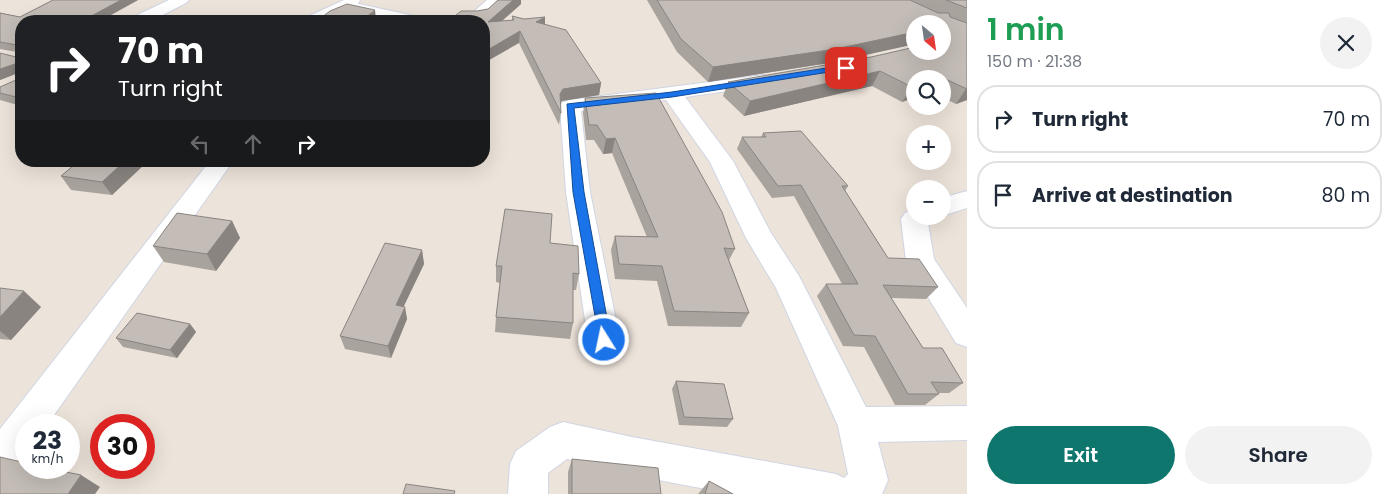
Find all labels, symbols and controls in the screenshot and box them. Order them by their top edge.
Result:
text: 1 min [987,8,1065,51]
north arrow [906,15,951,60]
map controls [906,15,951,225]
button: close [1320,17,1372,69]
text: 70 m [118,26,204,75]
icon: right [35,35,100,100]
pin [825,47,867,89]
text: 150 m · 21:38 [987,50,1082,73]
icon: arrive [832,54,860,82]
button: search [906,70,951,115]
text: Turn right [118,73,223,104]
icon: right [989,105,1017,133]
text: Turn right [1032,106,1128,133]
text: 70 m [1323,106,1370,133]
button: + [906,125,951,170]
icon: left [186,130,214,158]
icon: ahead [239,130,267,158]
icon: right [292,130,320,158]
button: − [906,180,951,225]
icon: arrive [989,181,1017,209]
text: Arrive at destination [1032,182,1233,209]
text: 80 m [1321,182,1370,209]
position arrow [577,313,629,365]
speed limit sign: 30 [90,414,155,479]
text: 23 [33,423,62,458]
button: Exit [987,426,1175,484]
button: Share [1185,426,1372,484]
text: km/h [32,450,63,467]

